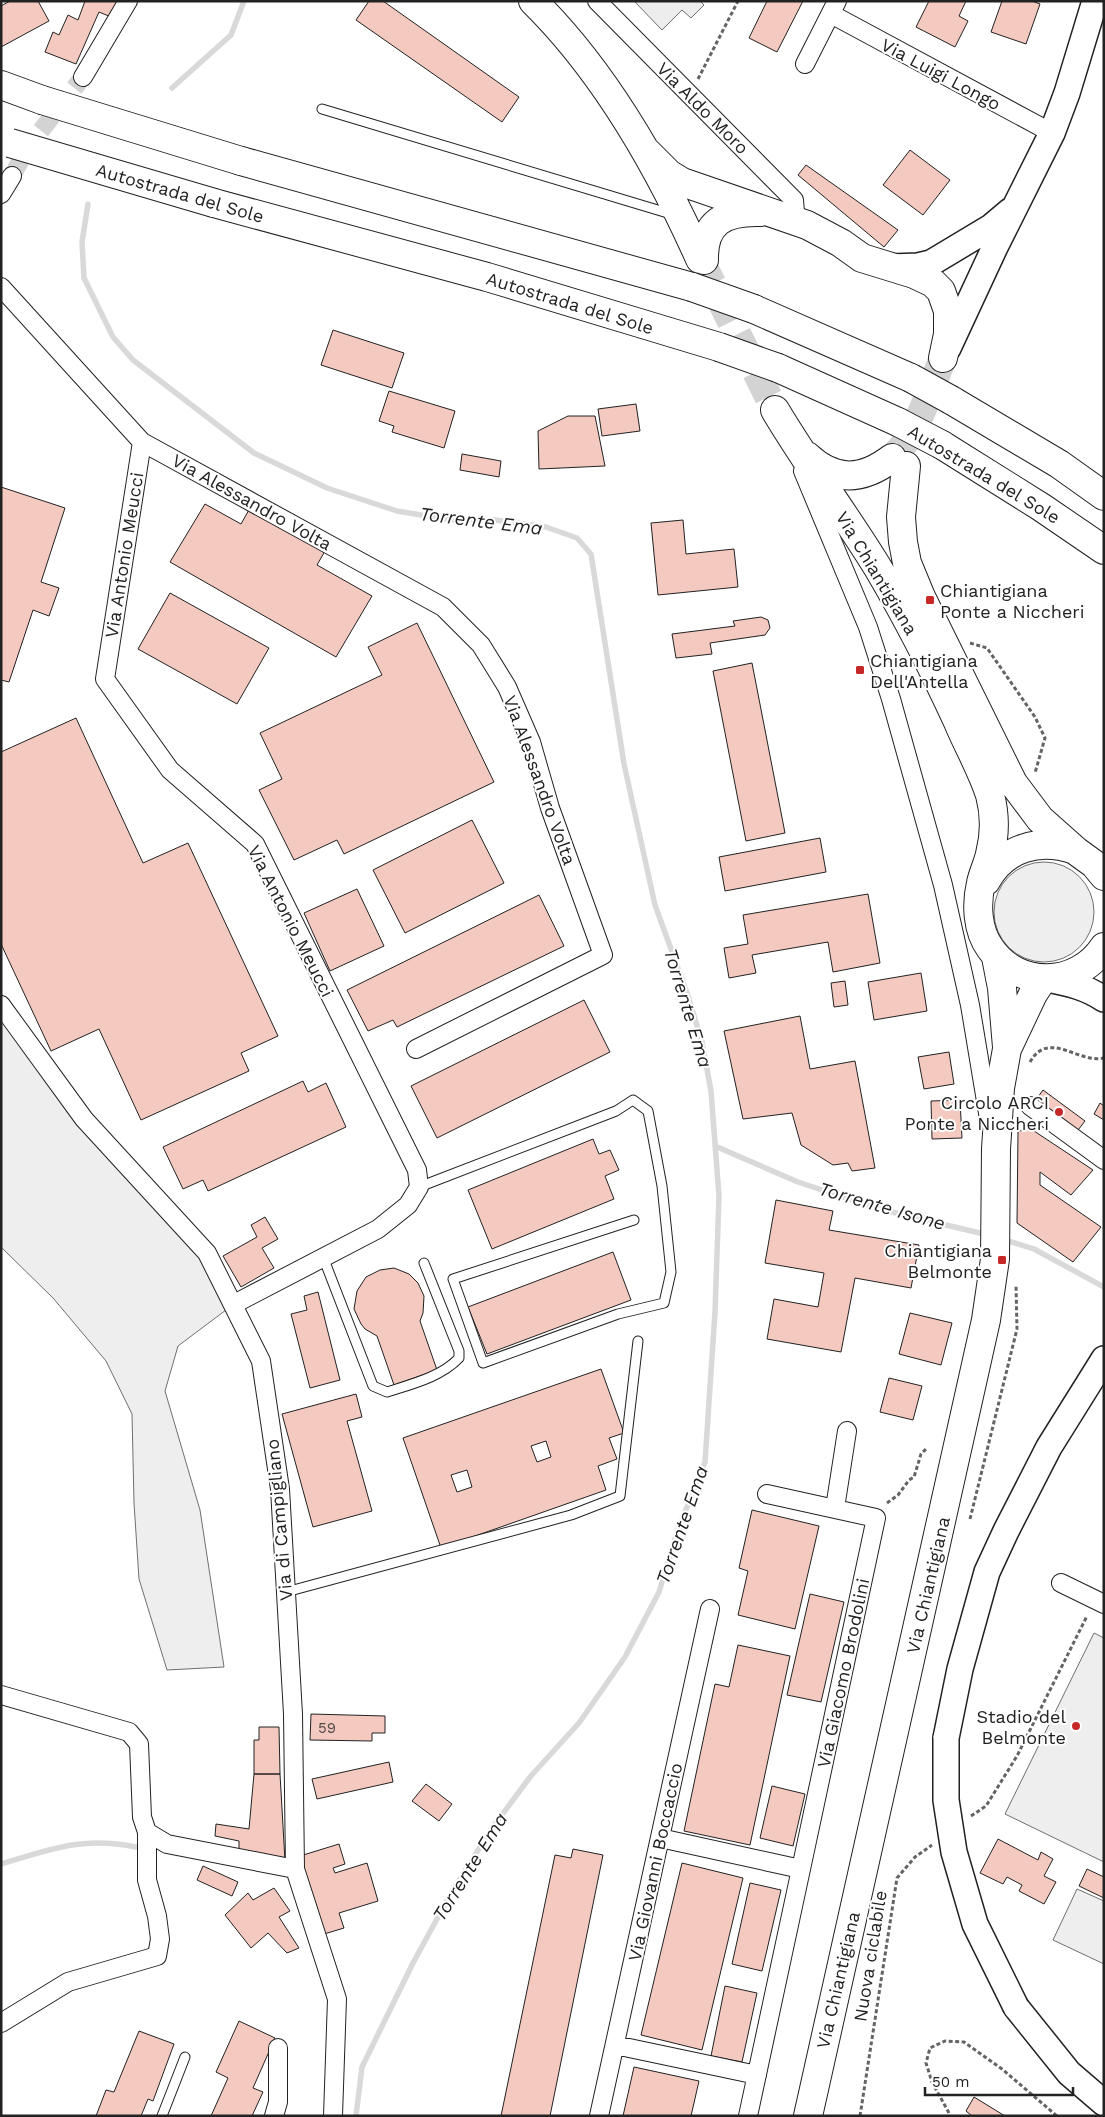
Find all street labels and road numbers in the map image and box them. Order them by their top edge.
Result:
street label: Via Luigi Longo [878,34,1004,114]
street label: Via Aldo Moro [653,58,753,158]
street label: Autostrada del Sole [94,159,266,227]
street label: Autostrada del Sole [484,268,656,338]
street label: Autostrada del Sole [904,420,1064,528]
street label: Via Alessandro Volta [169,449,335,555]
street label: Via Antonio Meucci [101,471,147,639]
street label: Via Chiantigiana [832,508,922,638]
street label: Via Alessandro Volta [500,692,580,868]
street label: Via Antonio Meucci [244,842,338,1000]
street label: Via di Campigliano [261,1438,297,1602]
street label: Via Chiantigiana [902,1514,954,1656]
street label: Via Giacomo Brodolini [813,1576,873,1770]
street label: Via Giovanni Boccaccio [624,1761,686,1963]
street label: Nuova ciclabile [849,1889,891,2023]
street label: Via Chiantigiana [812,1909,864,2051]

